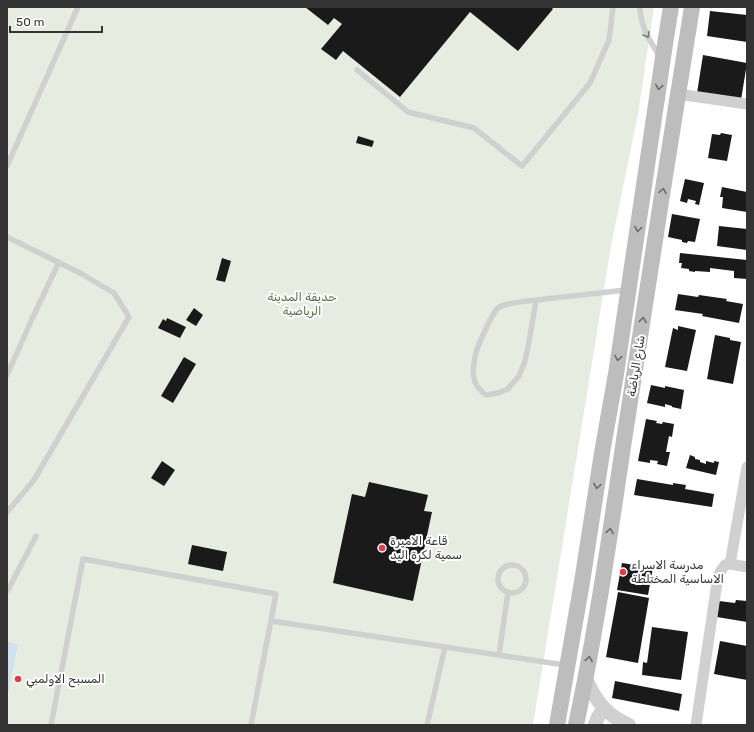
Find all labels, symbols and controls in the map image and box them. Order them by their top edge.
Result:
scale bar [10,8,102,34]
text: 50 m [16,15,44,29]
one-way arrow [643,31,650,38]
one-way arrow [655,84,664,90]
one-way arrow [658,188,667,194]
one-way arrow [634,226,643,233]
park label: حديقة المدينة الرياضية [267,290,337,319]
one-way arrow [638,316,647,323]
street label: شارع الرياضة [624,334,650,398]
one-way arrow [614,355,623,361]
one-way arrow [593,483,602,489]
one-way arrow [605,528,614,534]
place label: قاعة الاميرة سمية لكرة اليد [390,534,462,563]
marker: قاعة الاميرة سمية لكرة اليد [377,543,387,553]
place label: مدرسة الاسراء الاساسية المختلطة [631,558,724,586]
marker: مدرسة الاسراء الاساسية المختلطة [618,567,628,577]
one-way arrow [584,656,593,662]
place label: المسبح الاولمبي [26,672,105,688]
marker: المسبح الاولمبي [13,674,23,684]

